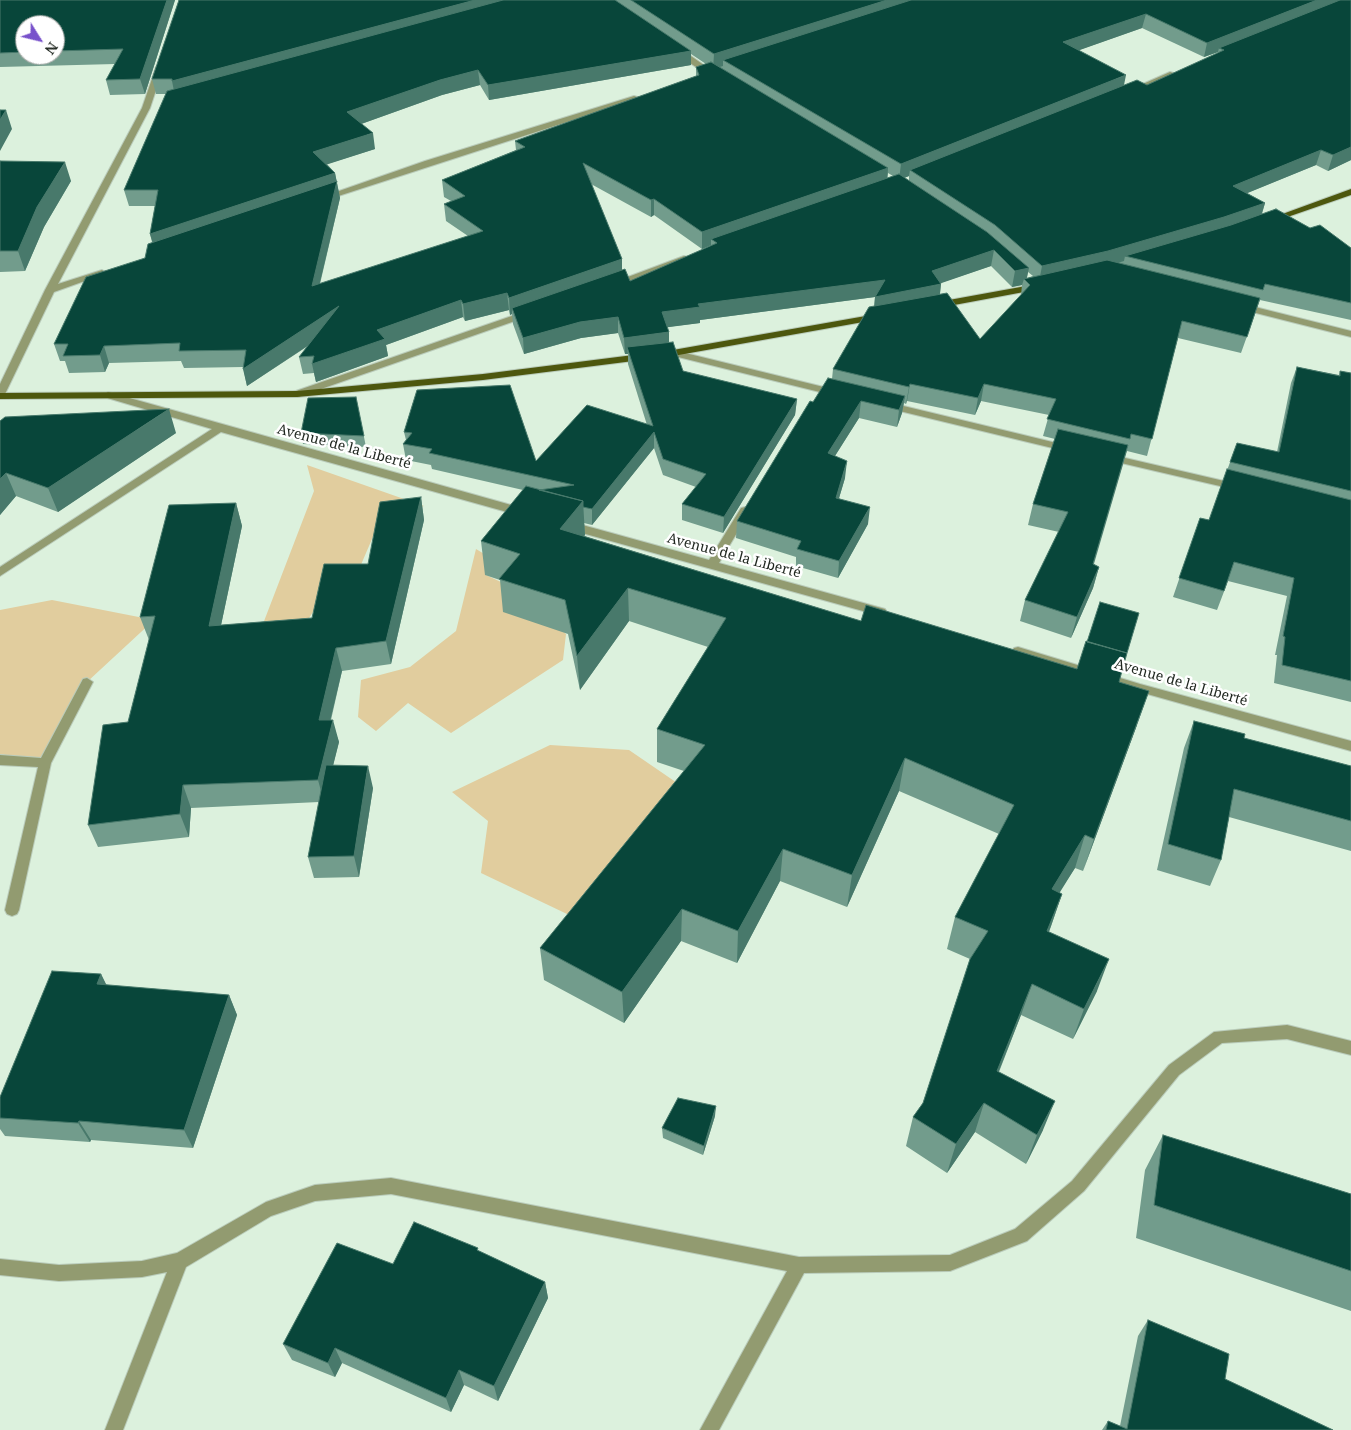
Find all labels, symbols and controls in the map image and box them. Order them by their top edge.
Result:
north arrow [15,15,65,65]
text: N [41,38,63,59]
street label: Avenue de la Liberté [275,421,413,473]
street label: Avenue de la Liberté [665,530,803,582]
street label: Avenue de la Liberté [1113,656,1249,710]

